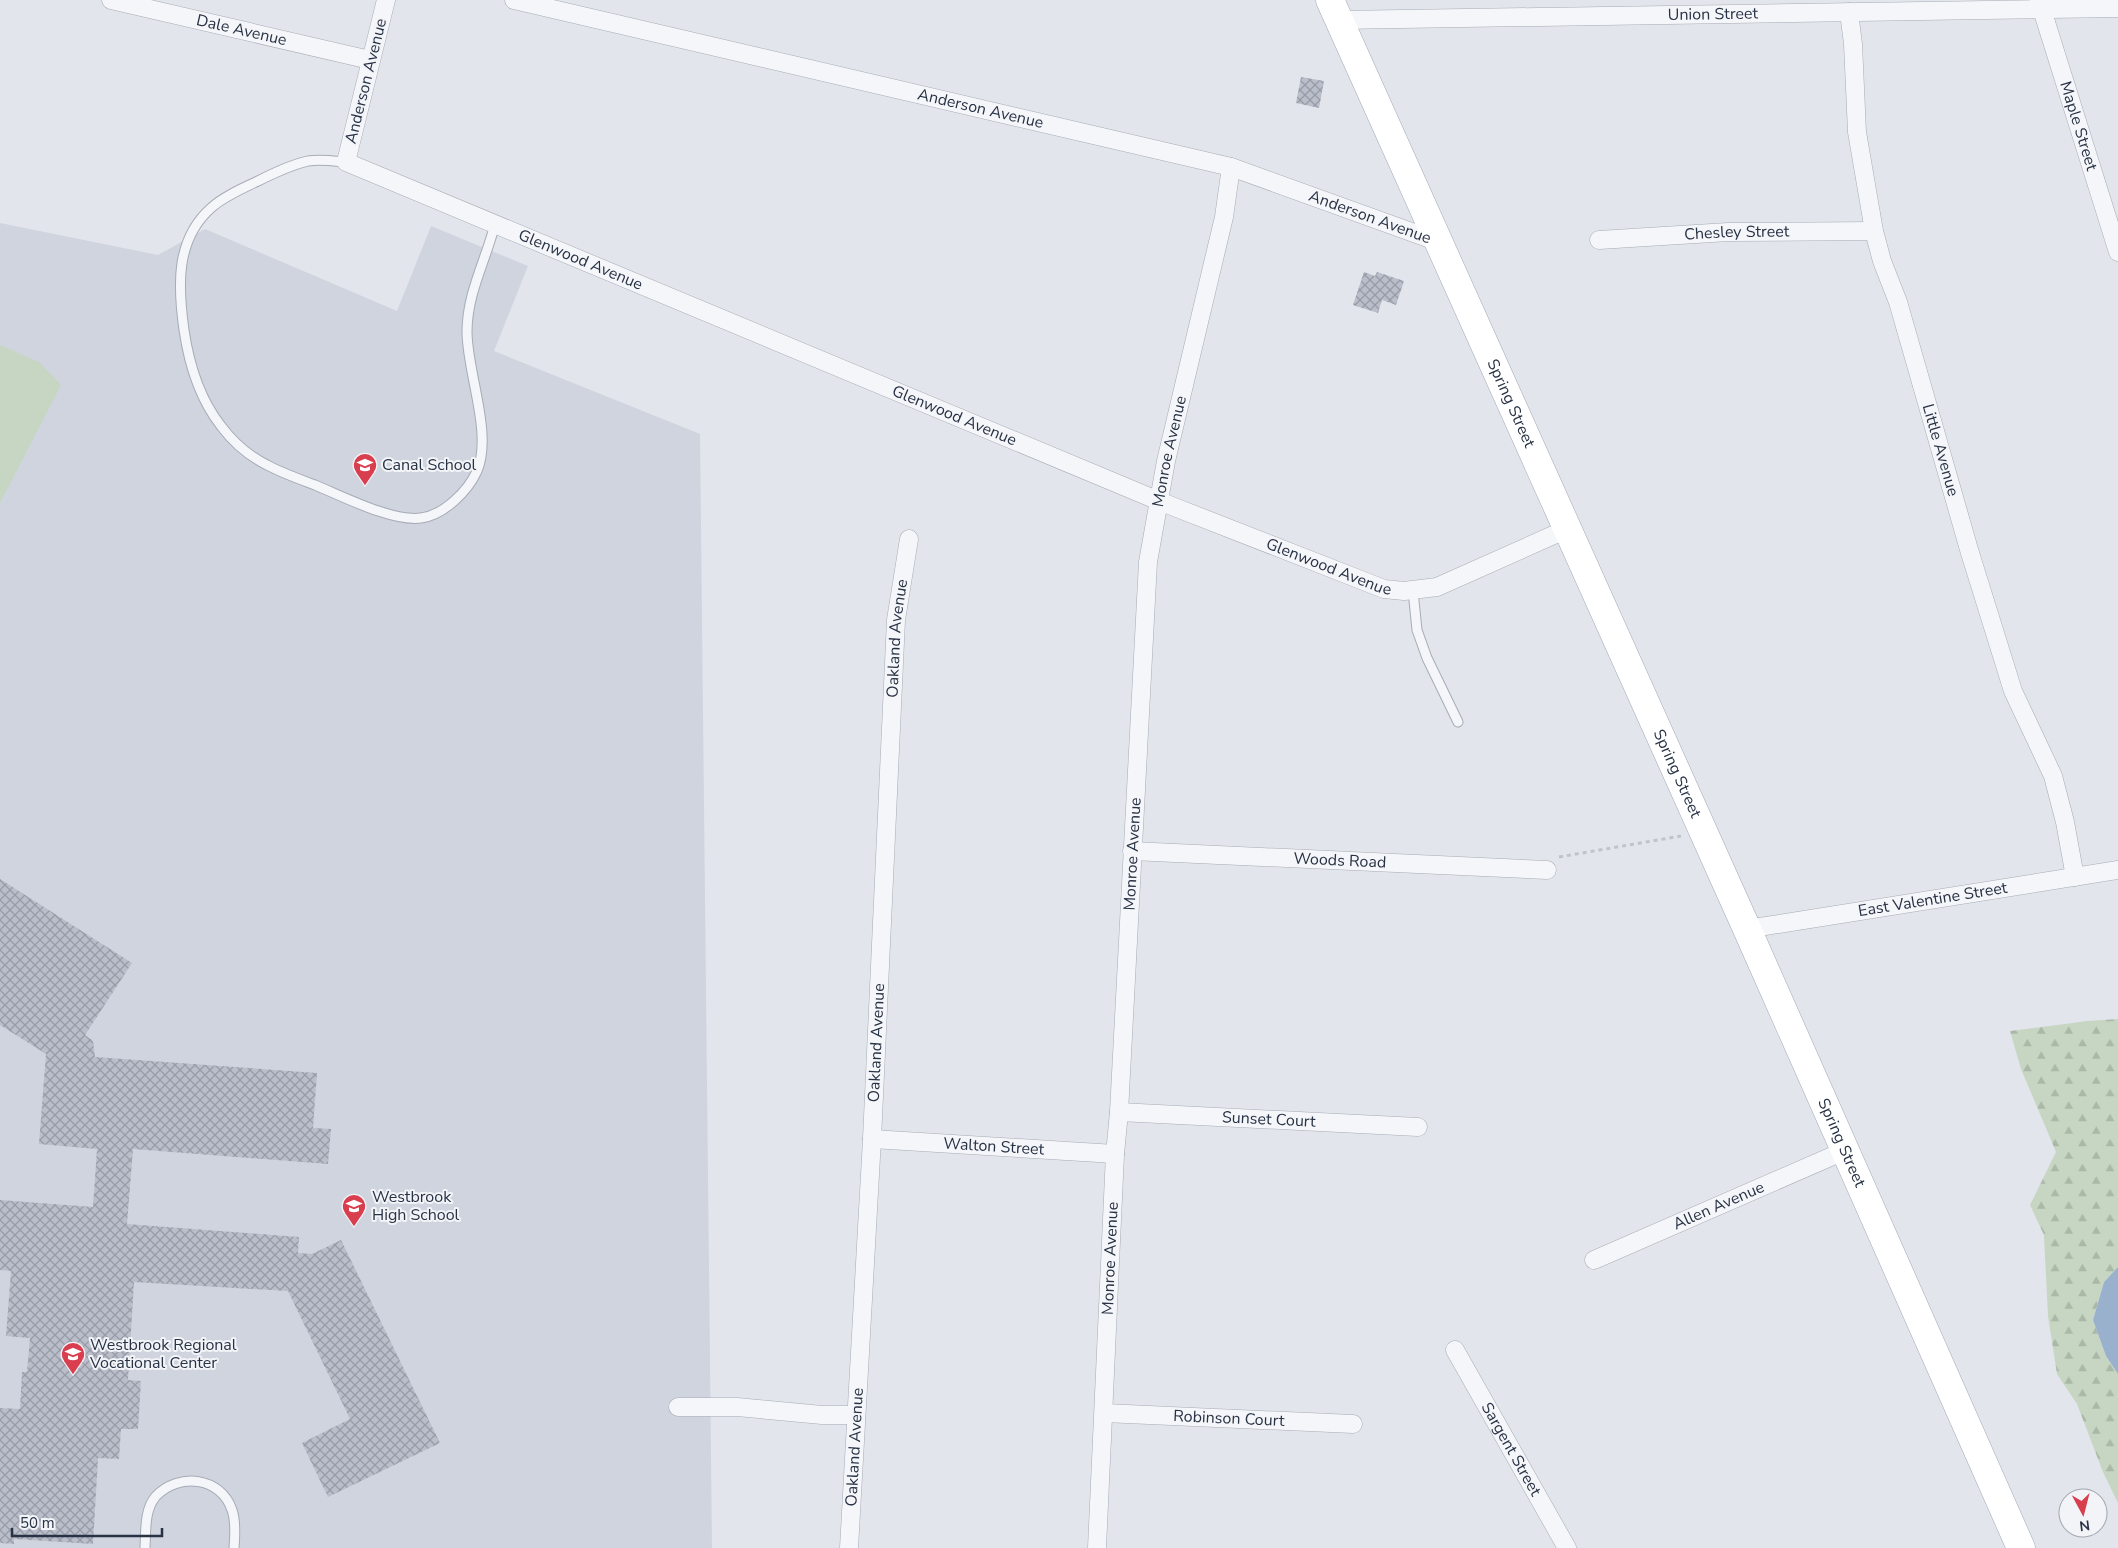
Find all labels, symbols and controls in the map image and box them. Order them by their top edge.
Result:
street label: Union Street [1668,3,1759,26]
street label: Dale Avenue [194,9,289,51]
street label: Anderson Avenue [340,16,392,146]
street label: Maple Street [2054,79,2103,174]
street label: Anderson Avenue [915,83,1046,134]
street label: Anderson Avenue [1306,185,1434,249]
street label: Chesley Street [1684,221,1790,246]
street label: Glenwood Avenue [515,224,646,296]
street label: Spring Street [1482,355,1541,451]
street label: Glenwood Avenue [889,380,1020,451]
street label: Monroe Avenue [1147,394,1192,509]
street label: Little Avenue [1917,401,1964,499]
school or university icon: Canal School [352,452,378,486]
place label: Canal School [382,454,477,476]
street label: Glenwood Avenue [1263,533,1392,601]
street label: Oakland Avenue [881,577,913,698]
street label: Spring Street [1648,726,1707,822]
street label: Monroe Avenue [1119,797,1147,911]
street label: Woods Road [1293,847,1387,874]
street label: East Valentine Street [1857,877,2009,922]
street label: Oakland Avenue [863,983,890,1103]
street label: Spring Street [1812,1095,1871,1191]
street label: Sunset Court [1221,1106,1317,1133]
street label: Walton Street [943,1132,1045,1161]
street label: Allen Avenue [1670,1176,1768,1235]
place label: Westbrook High School [372,1186,460,1226]
school or university icon: Westbrook High School [341,1193,367,1227]
street label: Monroe Avenue [1097,1201,1124,1315]
place label: Westbrook Regional Vocational Center [89,1334,237,1374]
school or university icon: Westbrook Regional Vocational Center [60,1341,86,1375]
street label: Oakland Avenue [840,1387,869,1507]
street label: Sargent Street [1476,1398,1547,1500]
street label: Robinson Court [1173,1405,1285,1432]
north arrow [2058,1488,2108,1538]
scale bar [12,1506,162,1538]
text: 50 m [20,1513,55,1533]
text: N [2078,1515,2091,1535]

